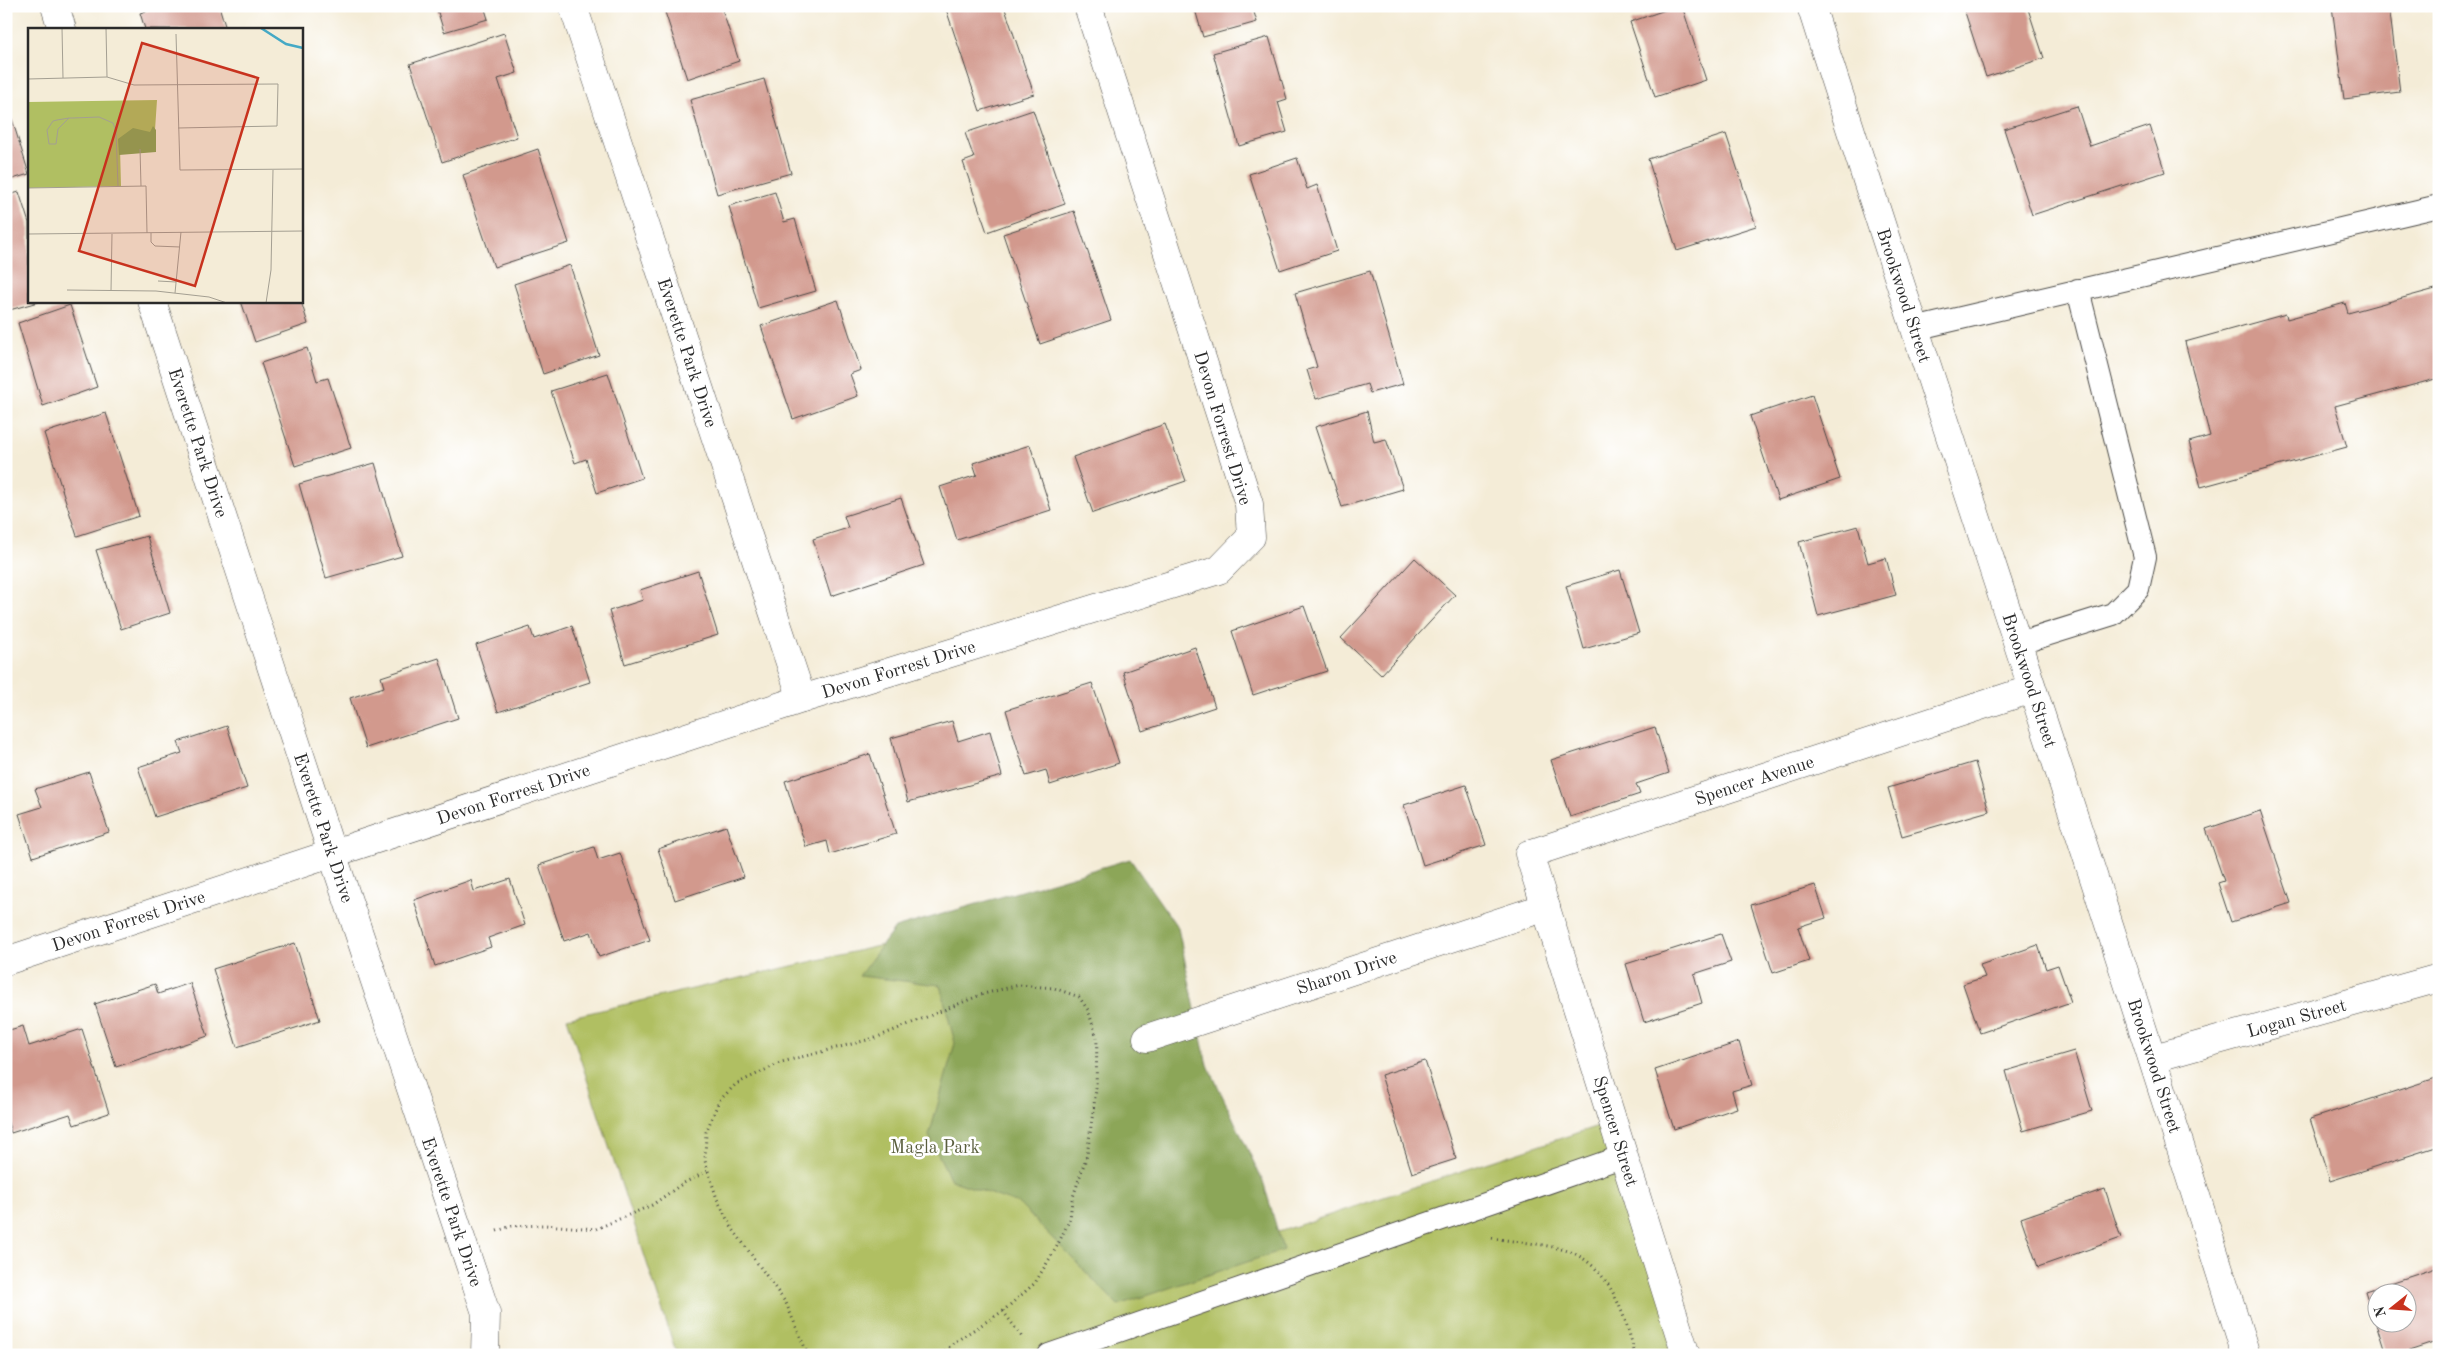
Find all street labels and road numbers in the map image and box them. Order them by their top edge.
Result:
street label: Brookwood Street [1873,226,1933,365]
street label: Everette Park Drive [653,276,720,430]
street label: Devon Forrest Drive [1190,349,1254,507]
street label: Everette Park Drive [164,366,230,520]
street label: Brookwood Street [1998,611,2059,750]
street label: Devon Forrest Drive [820,638,978,702]
street label: Everette Park Drive [290,751,356,905]
street label: Spencer Avenue [1693,753,1816,809]
street label: Devon Forrest Drive [435,761,592,829]
street label: Devon Forrest Drive [50,888,208,955]
street label: Sharon Drive [1294,949,1399,998]
street label: Brookwood Street [2124,996,2184,1136]
street label: Logan Street [2245,996,2348,1041]
street label: Spencer Street [1590,1074,1640,1189]
street label: Everette Park Drive [418,1135,485,1289]

